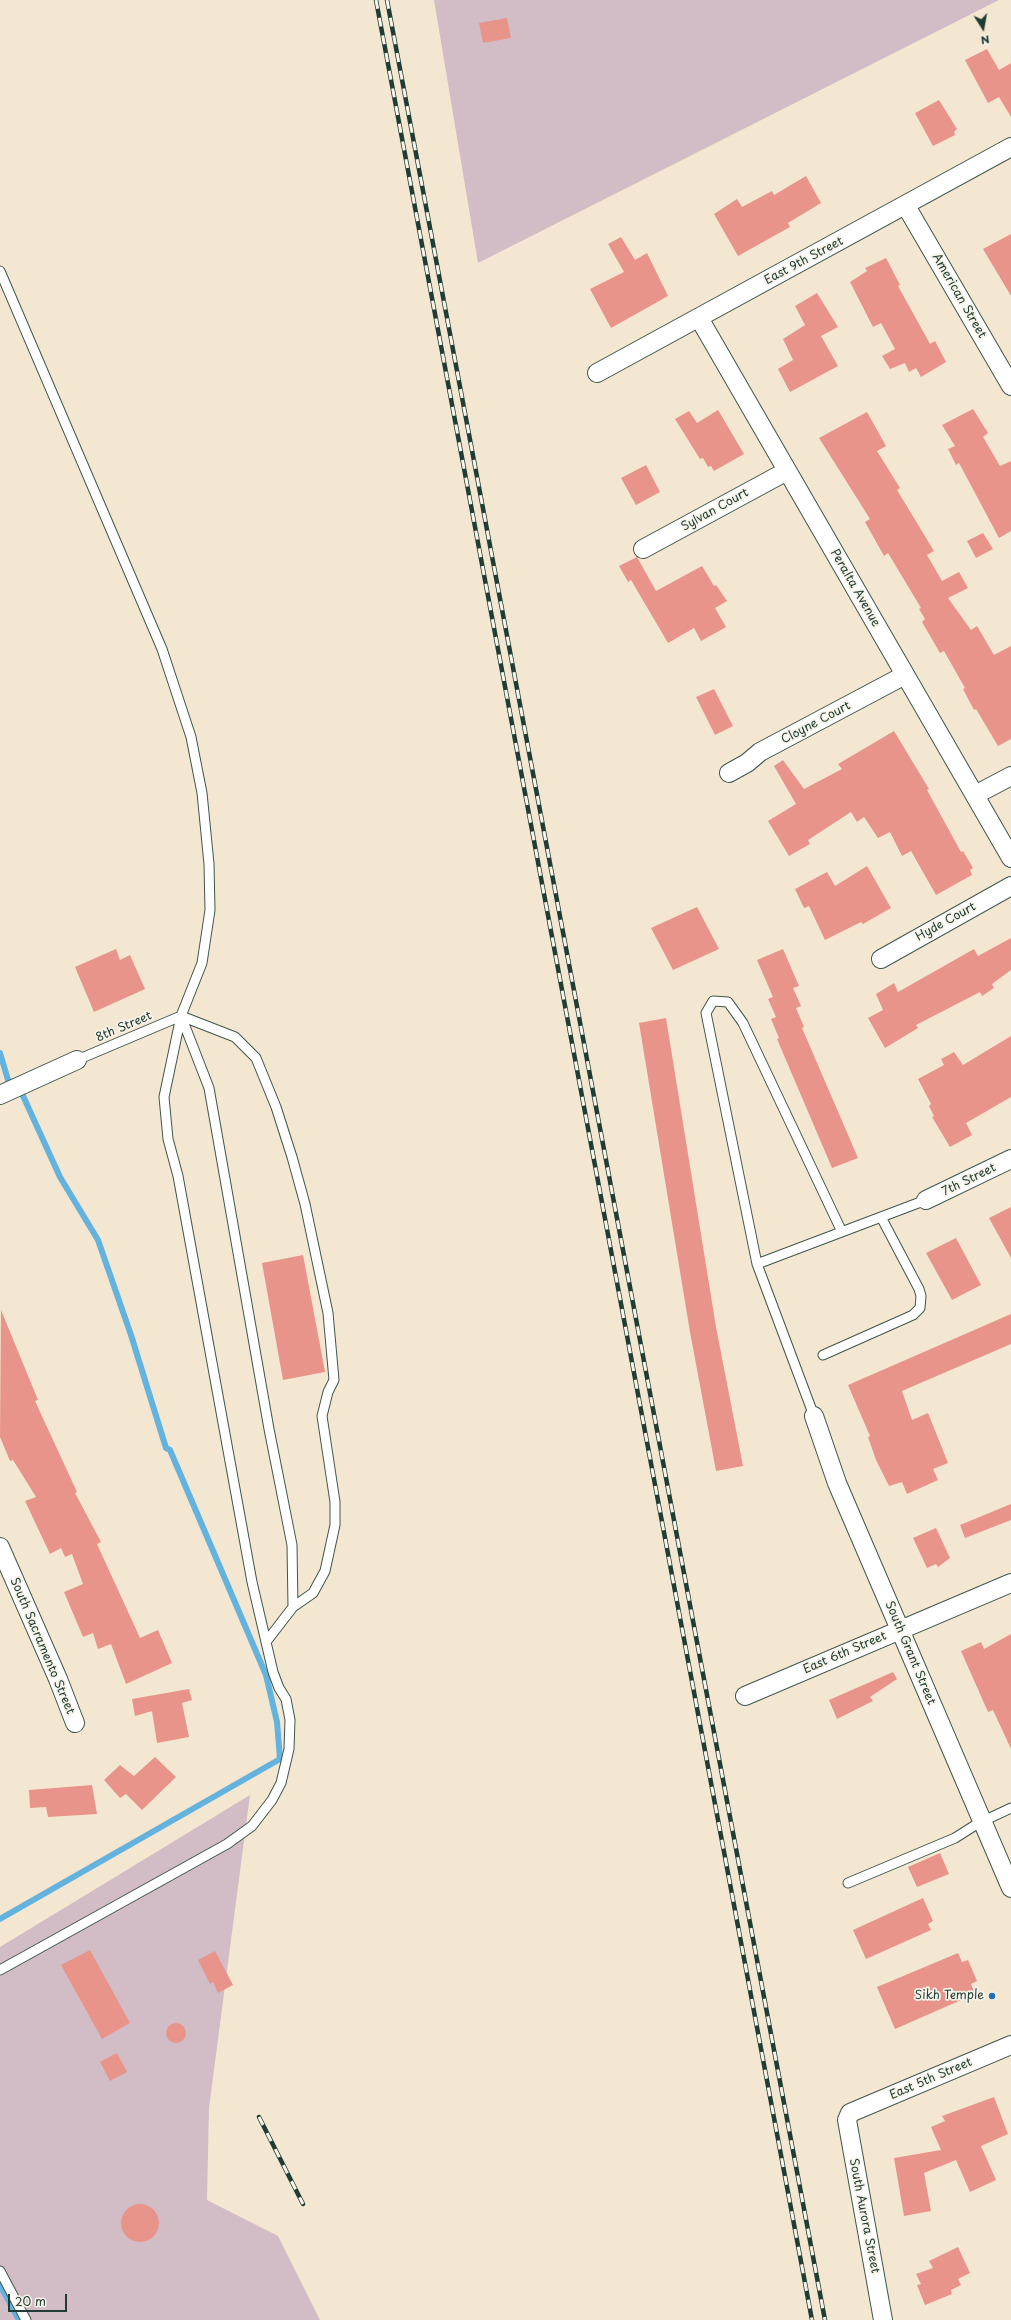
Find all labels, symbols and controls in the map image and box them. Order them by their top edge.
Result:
north arrow [963,8,1003,48]
text: N [979,31,991,49]
street label: East 9th Street [762,234,846,288]
street label: American Street [929,251,989,341]
street label: Sylvan Court [679,486,751,534]
street label: Peralta Avenue [827,547,883,629]
street label: Cloyne Court [779,699,853,747]
street label: Hyde Court [914,900,978,944]
street label: 8th Street [94,1009,154,1045]
street label: 7th Street [940,1161,998,1199]
street label: South Sacramento Street [7,1576,77,1716]
street label: South Grant Street [882,1599,938,1707]
street label: East 6th Street [801,1629,889,1677]
place label: Sikh Temple [915,1989,984,2003]
marker: Sikh Temple [987,1991,997,2001]
street label: East 5th Street [888,2055,974,2103]
street label: South Aurora Street [846,2157,882,2275]
scale bar [10,2286,69,2312]
text: 20 m [15,2292,46,2310]

